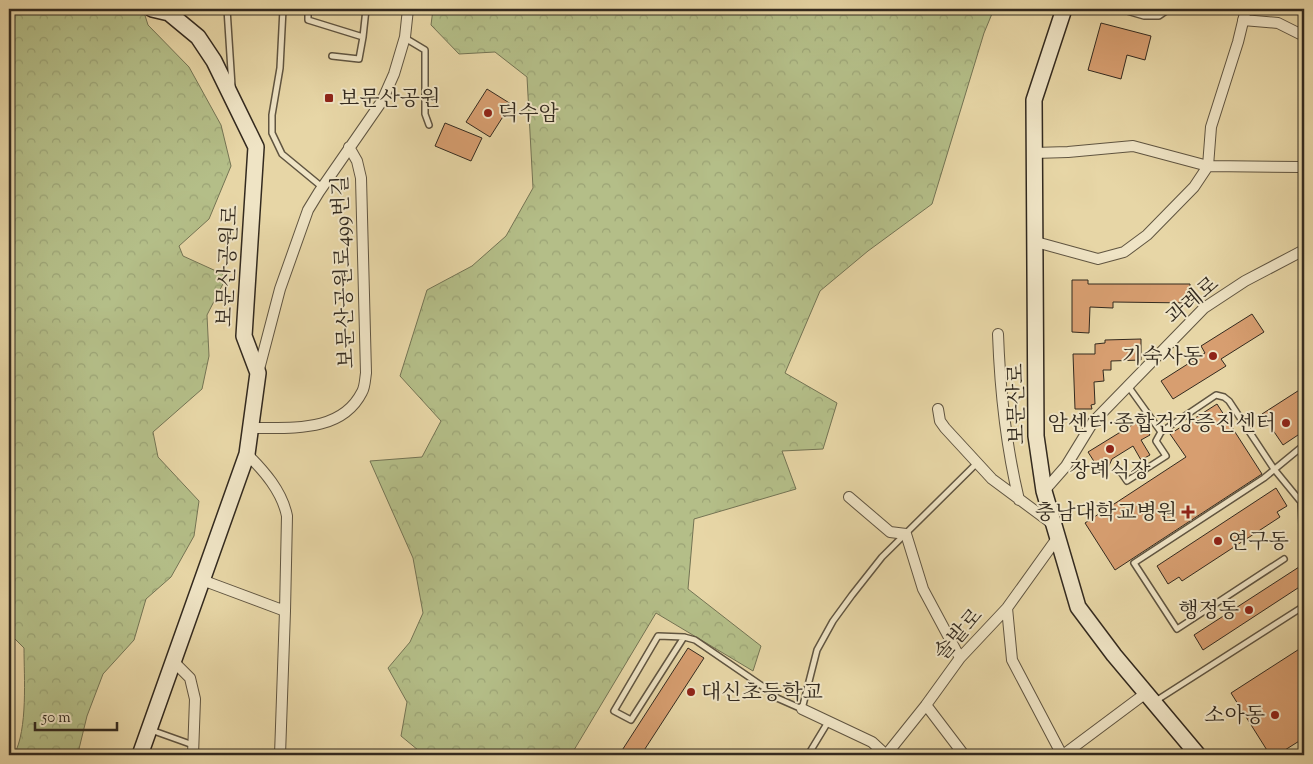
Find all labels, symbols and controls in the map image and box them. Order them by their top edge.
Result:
place label: 보문산공원 [339,85,440,115]
marker: 보문산공원 [323,92,335,104]
place label: 덕수암 [498,100,560,130]
marker: 덕수암 [482,107,494,119]
street label: 보문산공원로499번길 [327,175,363,369]
street label: 보문산공원로 [211,205,247,328]
street label: 과례로 [1160,270,1226,333]
place label: 기숙사동 [1122,343,1203,373]
marker: 기숙사동 [1207,350,1219,362]
street label: 보문산로 [1002,363,1034,445]
place label: 암센터·종합건강증진센터 [1048,410,1276,440]
marker: 암센터·종합건강증진센터 [1280,417,1292,429]
marker: 장례식장 [1104,443,1116,455]
place label: 장례식장 [1069,457,1151,487]
place label: 충남대학교병원 [1035,499,1177,529]
marker: 충남대학교병원 [1181,505,1195,519]
place label: 연구동 [1228,528,1289,558]
marker: 연구동 [1212,535,1224,547]
place label: 행정동 [1178,597,1239,627]
street label: 솔밭로 [928,603,991,668]
marker: 행정동 [1243,604,1255,616]
place label: 대신초등학교 [701,679,823,709]
marker: 대신초등학교 [685,686,697,698]
scale bar [35,699,118,731]
place label: 소아동 [1204,702,1265,732]
text: 50 m [41,708,71,729]
marker: 소아동 [1269,709,1281,721]

